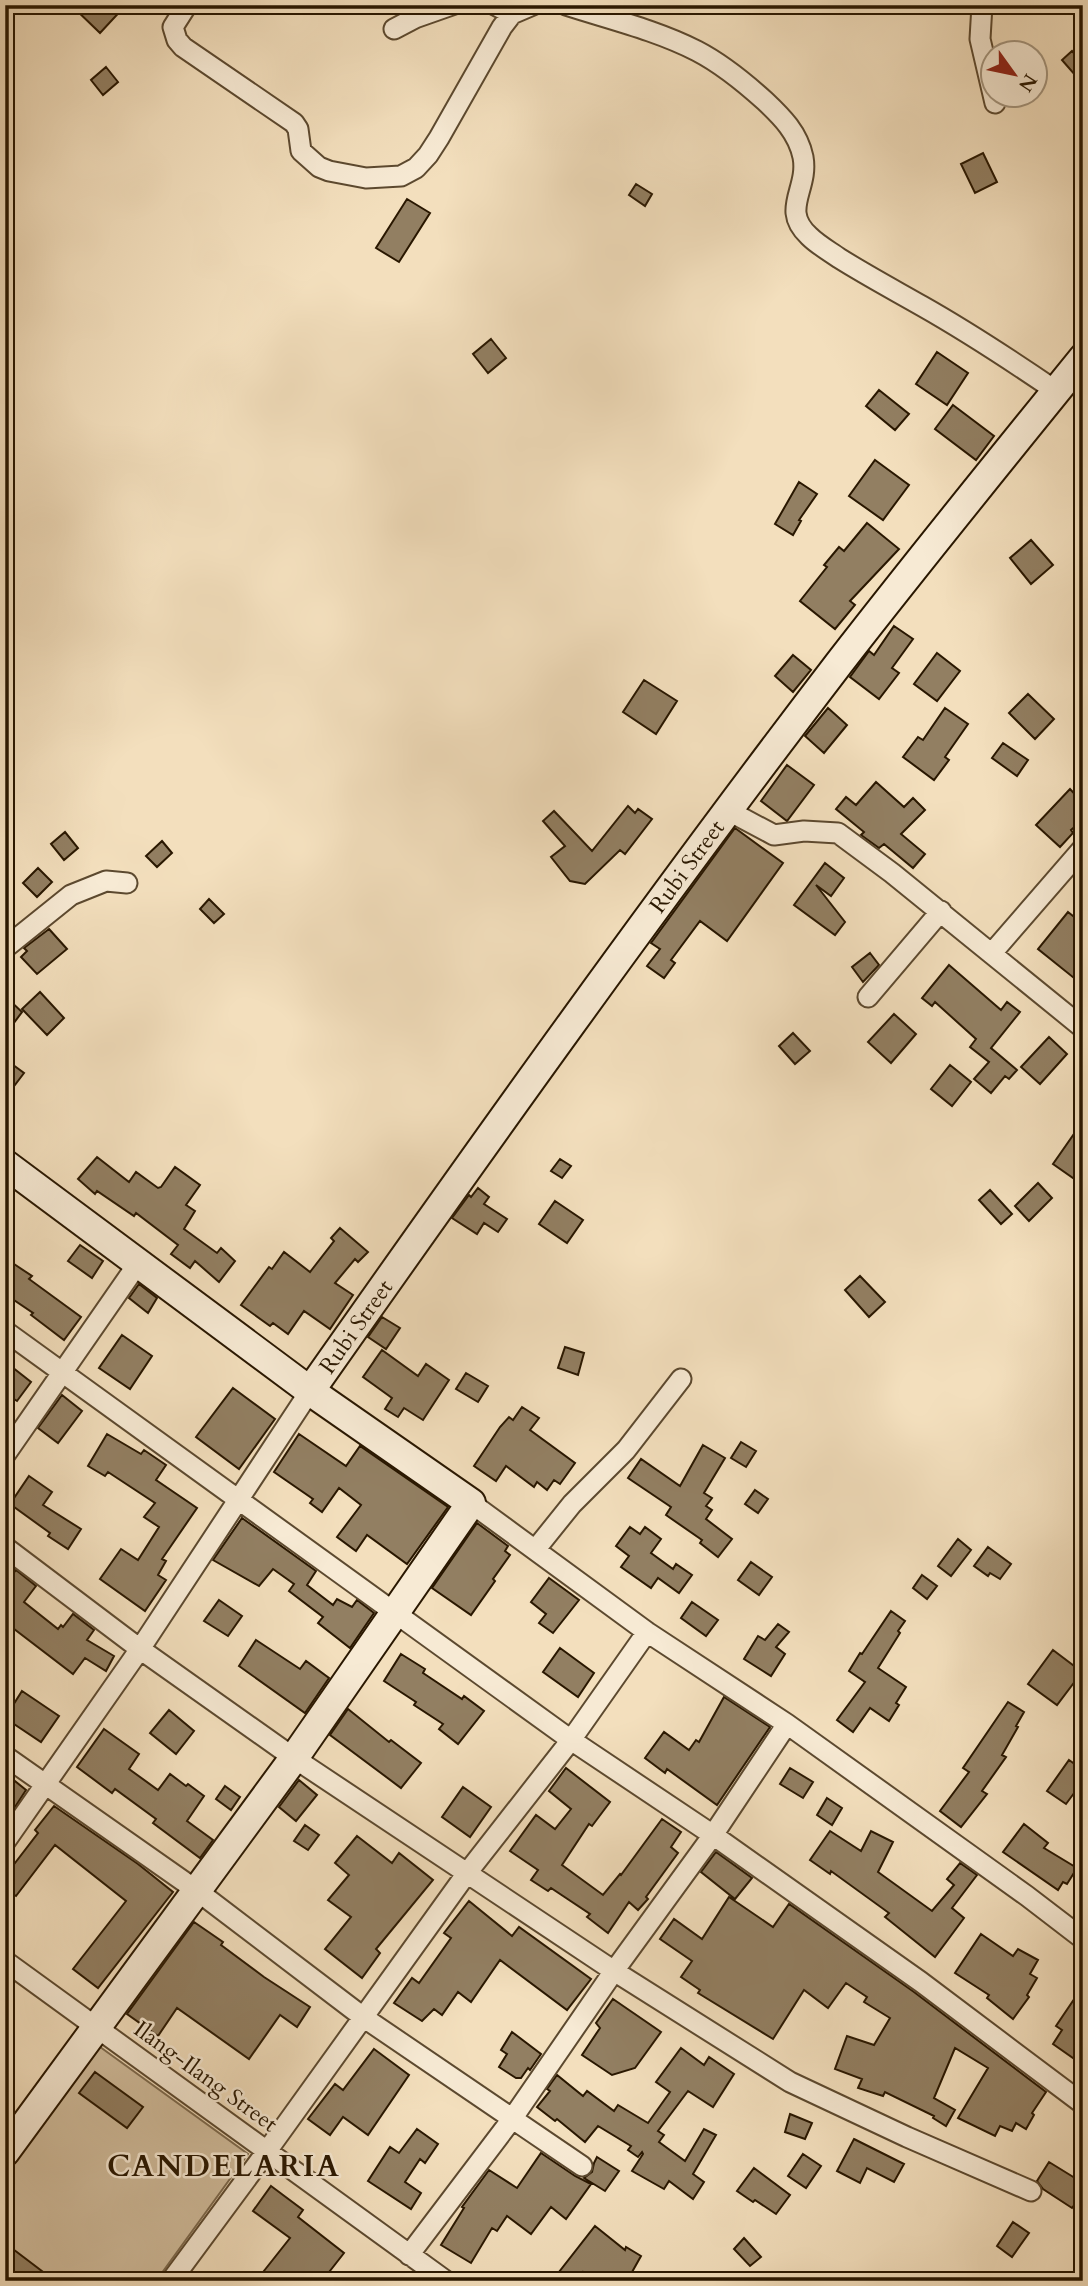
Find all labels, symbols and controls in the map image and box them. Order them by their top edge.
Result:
north arrow [979,38,1050,108]
text: N [1012,69,1043,97]
street label: Rubi Street [642,813,732,919]
street label: Rubi Street [312,1273,400,1380]
street label: Ilang-Ilang Street [127,2014,284,2139]
district label: CANDELARIA [107,2146,341,2187]

